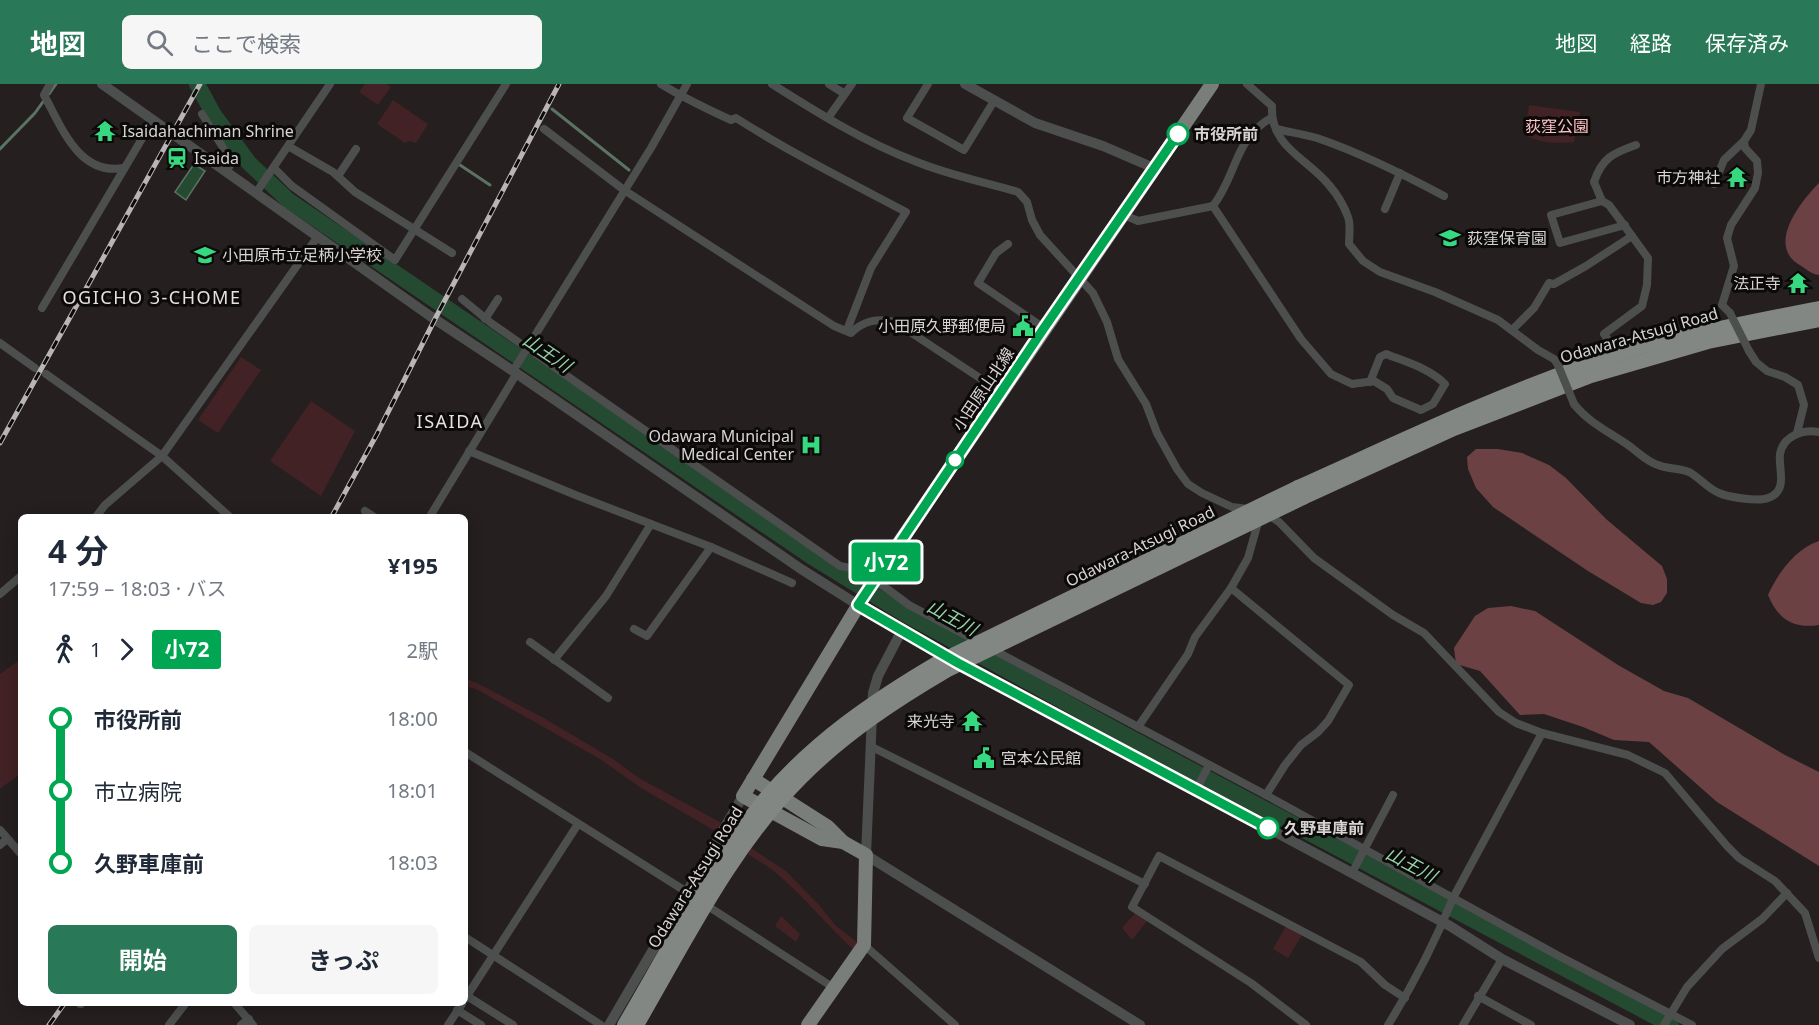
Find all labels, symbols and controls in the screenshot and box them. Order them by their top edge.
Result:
search box [122,15,542,69]
text: 地図 [30,24,86,62]
icon: search [143,26,176,59]
text: ここで検索 [191,28,301,58]
text: 地図 [1555,29,1597,57]
text: 経路 [1630,29,1672,57]
text: 保存済み [1705,29,1789,57]
park label: 荻窪公園 [1525,115,1589,137]
temple icon: Isaidahachiman Shrine [93,119,117,143]
place label: Isaidahachiman Shrine [122,120,294,142]
marker: 市役所前 [1167,123,1189,145]
place label: 市役所前 [1194,123,1258,145]
station icon: Isaida [165,146,189,170]
place label: Isaida [194,147,239,169]
temple icon: 市方神社 [1725,165,1749,189]
place label: 市方神社 [1656,166,1720,188]
school or university icon: 荻窪保育園 [1438,226,1462,250]
place label: 荻窪保育園 [1467,227,1547,249]
school or university icon: 小田原市立足柄小学校 [193,243,217,267]
place label: 小田原市立足柄小学校 [222,244,382,266]
temple icon: 法正寺 [1786,271,1810,295]
place label: 法正寺 [1733,272,1781,294]
district label: OGICHO 3-CHOME [63,285,241,309]
street label: Odawara-Atsugi Road [1557,302,1721,368]
public building icon: 小田原久野郵便局 [1011,314,1035,338]
place label: 小田原久野郵便局 [878,315,1006,337]
water label: 山王川 [518,327,578,378]
street label: 小田原山北線 [947,343,1019,435]
district label: ISAIDA [417,409,483,433]
place label: Odawara Municipal Medical Center [649,425,794,465]
hospital icon: Odawara Municipal Medical Center [799,433,823,457]
unlabelled marker [946,451,964,469]
street label: Odawara-Atsugi Road [1062,500,1218,592]
text: 4 分 [48,528,108,573]
line badge: 小72 [852,542,920,582]
text: 小72 [863,548,909,576]
text: ¥195 [388,550,438,580]
text: 17:59 – 18:03 · バス [48,575,226,602]
water label: 山王川 [923,594,984,642]
icon: walk [48,633,81,666]
icon: forward [110,633,143,666]
text: 小72 [164,635,209,663]
text: 1 [90,636,101,663]
text: 2駅 [407,637,438,664]
text: 市役所前 [94,704,182,734]
text: 18:00 [387,705,438,732]
temple icon: 来光寺 [960,709,984,733]
place label: 来光寺 [907,710,955,732]
public building icon: 宮本公民館 [972,746,996,770]
place label: 宮本公民館 [1001,747,1081,769]
text: 市立病院 [94,776,182,806]
text: 18:01 [387,777,438,804]
street label: Odawara-Atsugi Road [642,802,748,952]
marker: 久野車庫前 [1257,817,1279,839]
place label: 久野車庫前 [1284,817,1364,839]
water label: 山王川 [1382,841,1443,888]
text: 久野車庫前 [94,848,204,878]
text: 18:03 [387,849,438,876]
button: 開始 [48,925,237,994]
button: きっぷ [249,925,438,994]

